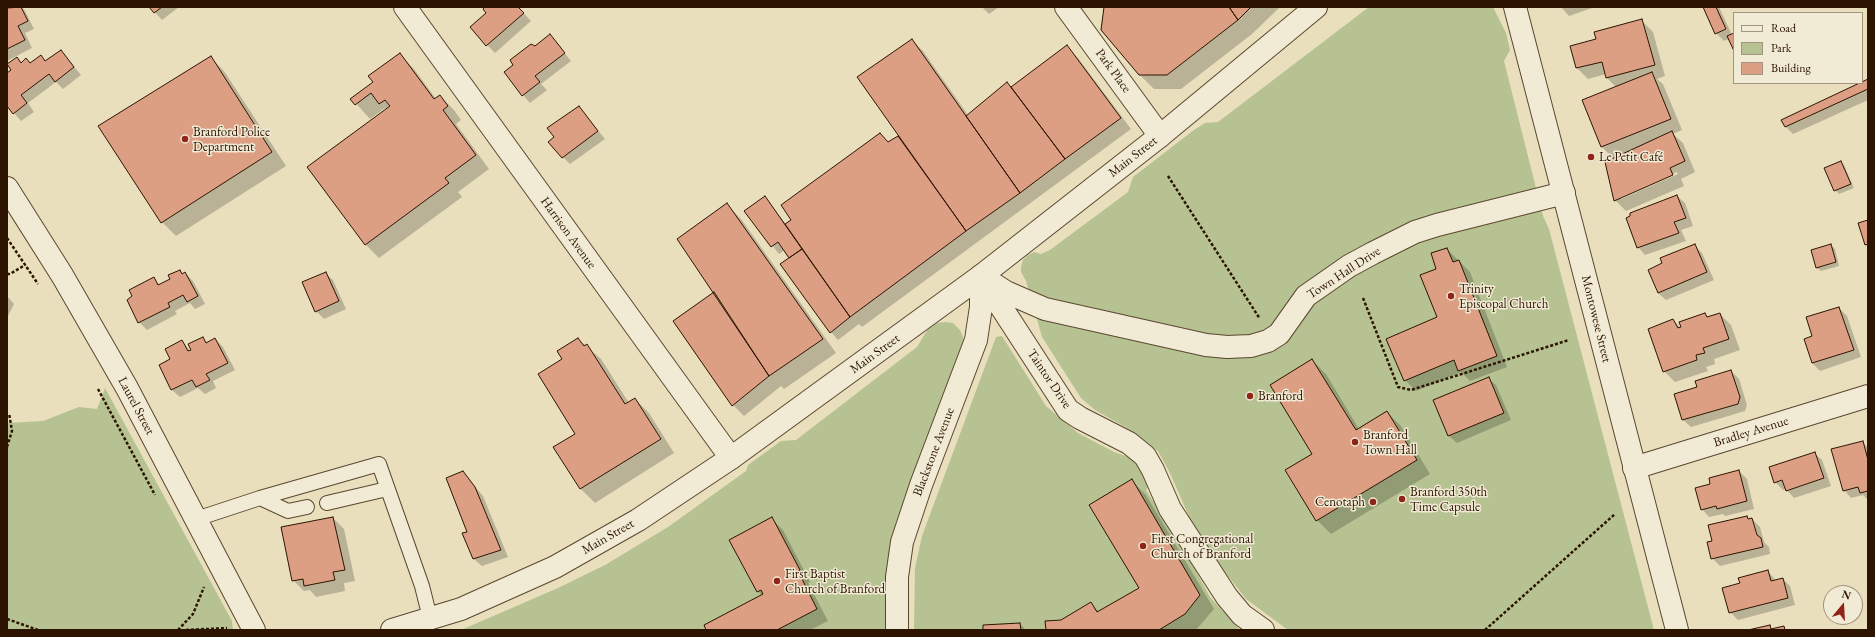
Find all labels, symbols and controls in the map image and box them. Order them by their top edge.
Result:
legend [1733,12,1863,84]
text: Road [1771,20,1796,36]
text: Park [1771,40,1791,56]
street label: Park Place [1092,46,1134,96]
text: Building [1771,60,1811,76]
place label: Branford Police Department [193,124,270,155]
street label: Main Street [1105,133,1161,181]
marker: Branford Police Department [180,134,190,144]
place label: Le Petit Café [1599,149,1663,165]
marker: Le Petit Café [1586,152,1596,162]
street label: Harrison Avenue [537,194,599,272]
street label: Town Hall Drive [1304,244,1384,302]
street label: Montowese Street [1578,274,1614,364]
place label: Trinity Episcopal Church [1459,281,1548,312]
marker: Trinity Episcopal Church [1446,291,1456,301]
street label: Main Street [847,331,903,377]
street label: Taintor Drive [1024,347,1074,411]
street label: Laurel Street [114,374,158,438]
place label: Branford [1258,388,1303,404]
marker: Branford [1245,391,1255,401]
street label: Blackstone Avenue [910,405,958,499]
street label: Bradley Avenue [1712,413,1790,451]
place label: Branford Town Hall [1363,427,1417,458]
marker: Branford Town Hall [1350,437,1360,447]
place label: Branford 350th Time Capsule [1410,484,1487,515]
place label: Cenotaph [1315,494,1365,510]
marker: Branford 350th Time Capsule [1397,494,1407,504]
marker: Cenotaph [1368,497,1378,507]
street label: Main Street [579,516,637,558]
place label: First Congregational Church of Branford [1151,531,1253,562]
marker: First Congregational Church of Branford [1138,541,1148,551]
place label: First Baptist Church of Branford [785,566,885,597]
marker: First Baptist Church of Branford [772,576,782,586]
north arrow [1823,585,1863,625]
text: N [1840,587,1853,603]

